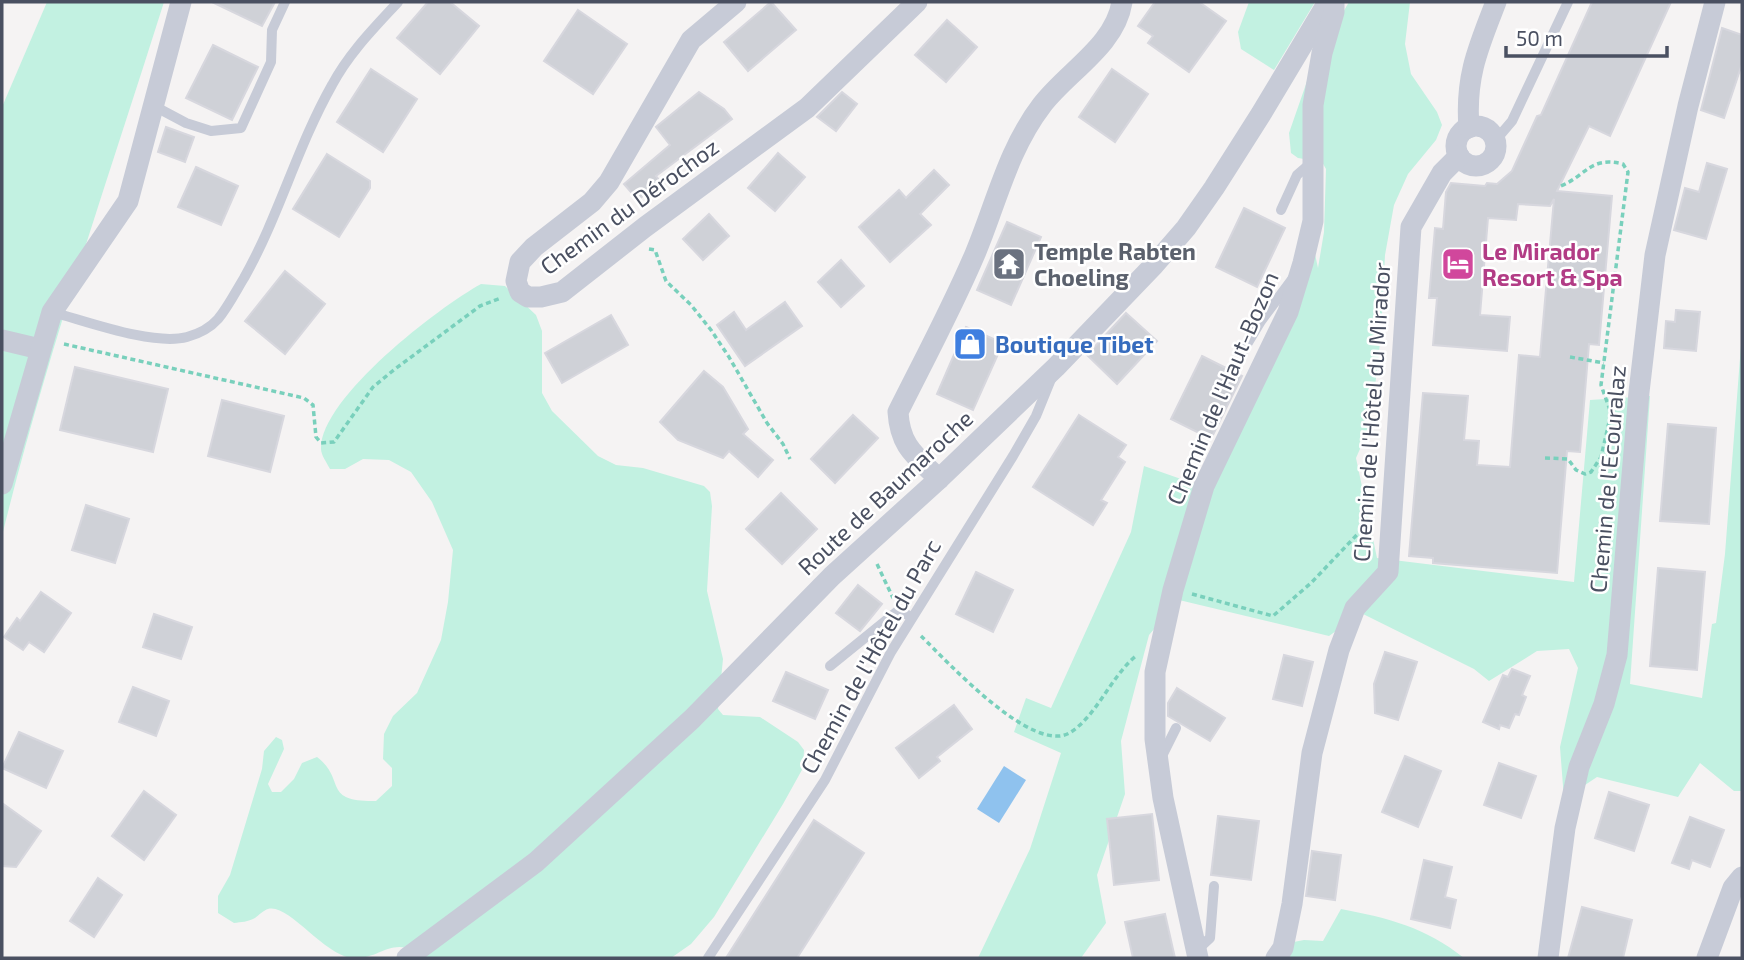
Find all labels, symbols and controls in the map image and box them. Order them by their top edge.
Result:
scale bar [1506,14,1667,58]
text: 50 m [1516,25,1563,50]
street label: Chemin du Dérochoz [534,132,724,280]
place label: Temple Rabten Choeling [1034,237,1196,291]
place label: Le Mirador Resort & Spa [1482,237,1623,291]
temple icon: Temple Rabten Choeling [990,245,1028,283]
hotel icon: Le Mirador Resort & Spa [1439,245,1477,283]
street label: Chemin de l'Hôtel du Mirador [1347,261,1395,563]
street label: Chemin de l'Haut-Bozon [1160,267,1284,509]
shop icon: Boutique Tibet [951,325,989,363]
place label: Boutique Tibet [995,330,1154,358]
street label: Chemin de l'Ecouralaz [1583,364,1631,594]
street label: Route de Baumaroche [792,404,978,580]
street label: Chemin de l'Hôtel du Parc [794,534,946,778]

